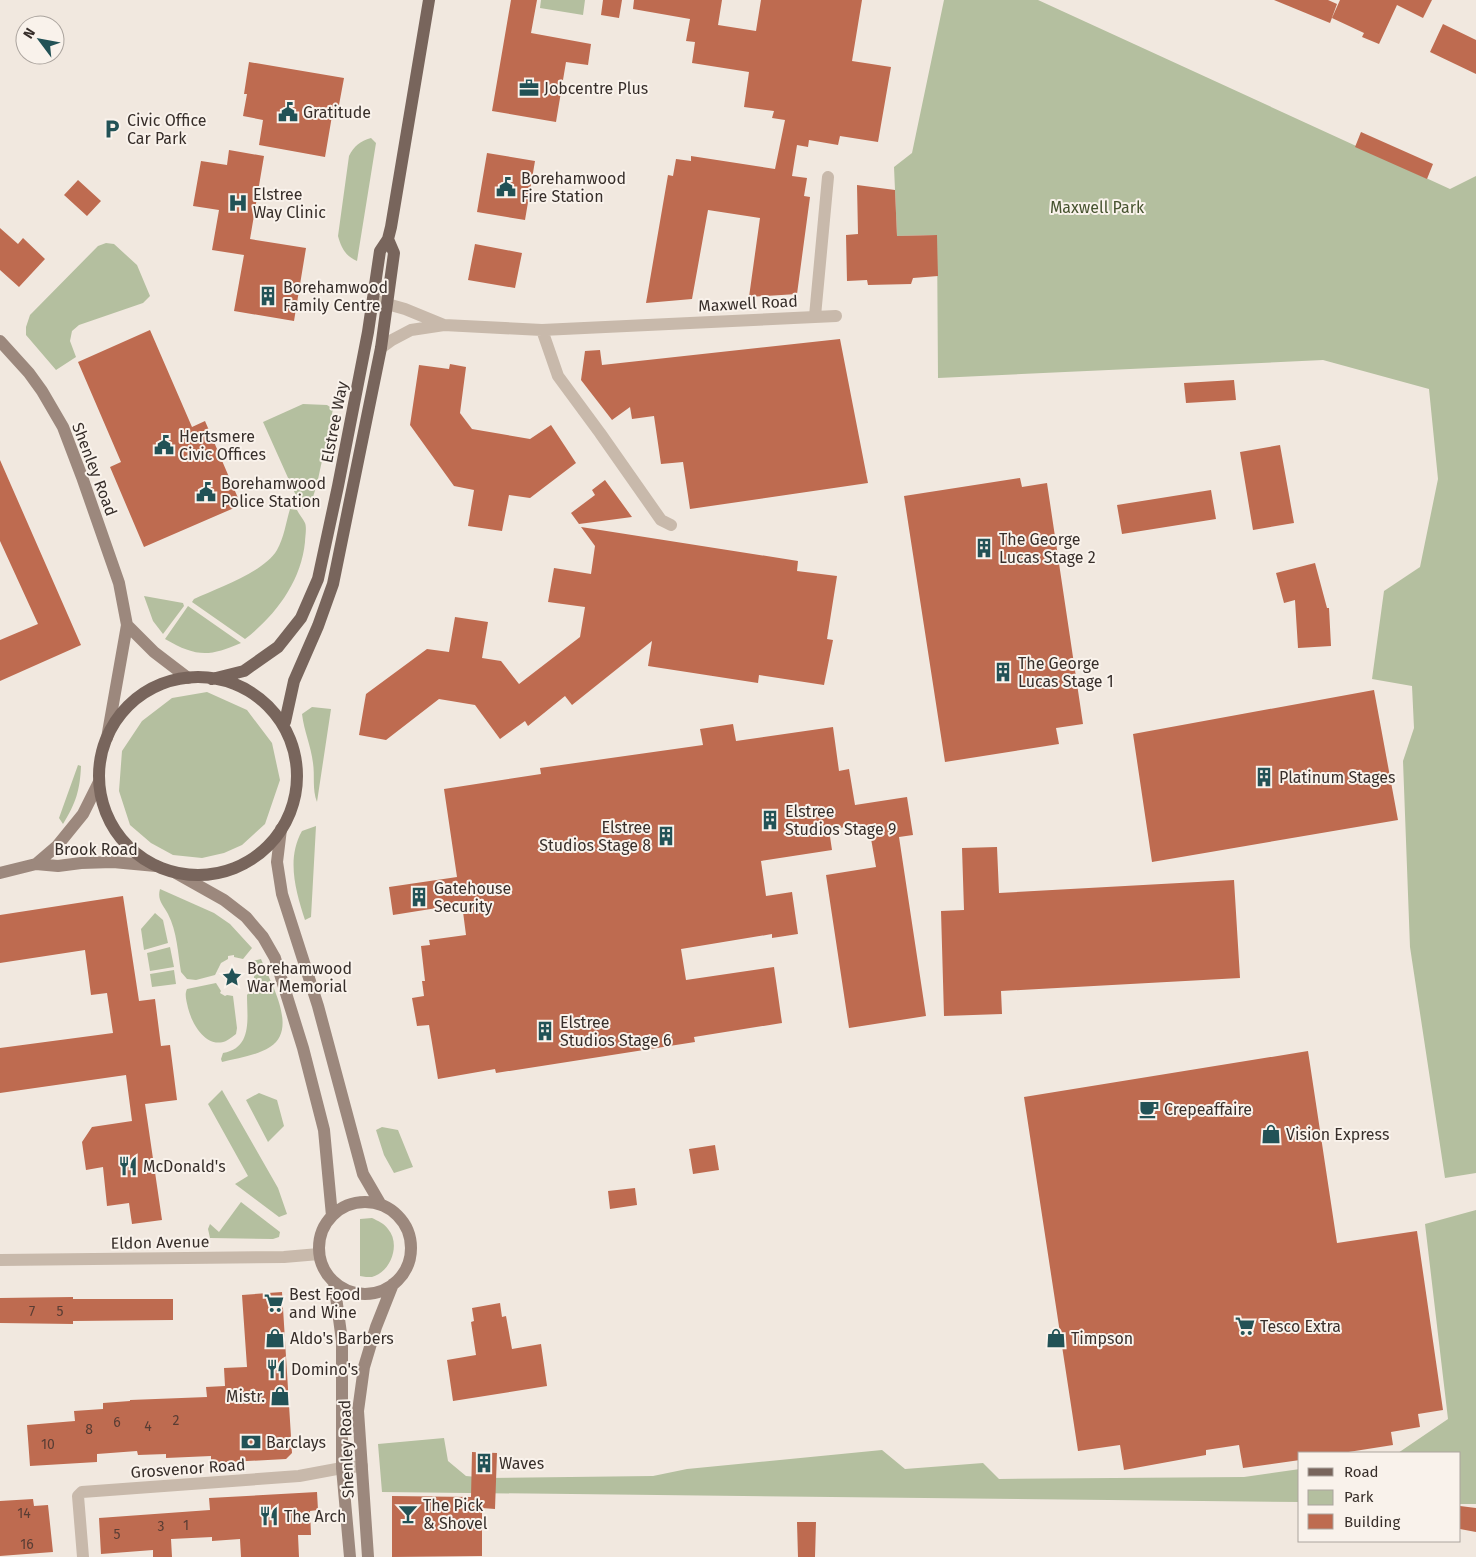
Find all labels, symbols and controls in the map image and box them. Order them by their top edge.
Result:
north arrow [15,15,65,65]
text: N [20,25,39,42]
office icon: Jobcentre Plus [518,77,540,99]
place label: Jobcentre Plus [544,79,648,98]
public building icon: Gratitude [277,101,299,123]
place label: Gratitude [303,103,371,122]
place label: Civic Office Car Park [127,111,206,148]
parking icon: Civic Office Car Park [101,118,123,140]
place label: Borehamwood Fire Station [521,169,626,206]
public building icon: Borehamwood Fire Station [495,176,517,198]
place label: Elstree Way Clinic [253,185,326,222]
hospital icon: Elstree Way Clinic [227,192,249,214]
park label: Maxwell Park [1050,198,1145,217]
place label: Borehamwood Family Centre [283,278,388,315]
building icon: Borehamwood Family Centre [257,285,279,307]
street label: Maxwell Road [698,291,798,316]
street label: Elstree Way [317,380,352,465]
street label: Shenley Road [68,420,121,519]
place label: Hertsmere Civic Offices [179,427,266,464]
public building icon: Hertsmere Civic Offices [153,434,175,456]
place label: Borehamwood Police Station [221,474,326,511]
public building icon: Borehamwood Police Station [195,481,217,503]
place label: The George Lucas Stage 2 [999,530,1096,567]
building icon: The George Lucas Stage 2 [973,537,995,559]
place label: The George Lucas Stage 1 [1018,654,1114,691]
building icon: The George Lucas Stage 1 [992,661,1014,683]
building icon: Platinum Stages [1253,766,1275,788]
place label: Platinum Stages [1279,768,1396,787]
place label: Elstree Studios Stage 9 [785,802,896,839]
building icon: Elstree Studios Stage 9 [759,809,781,831]
place label: Elstree Studios Stage 8 [539,818,651,855]
building icon: Elstree Studios Stage 8 [655,825,677,847]
street label: Brook Road [54,840,138,859]
place label: Gatehouse Security [434,879,511,916]
building icon: Gatehouse Security [408,886,430,908]
place label: Borehamwood War Memorial [247,959,352,996]
place icon: Borehamwood War Memorial [221,966,243,988]
place label: Elstree Studios Stage 6 [560,1013,671,1050]
building icon: Elstree Studios Stage 6 [534,1020,556,1042]
cafe icon: Crepeaffaire [1138,1098,1160,1120]
place label: Crepeaffaire [1164,1100,1252,1119]
shop icon: Vision Express [1260,1123,1282,1145]
place label: Vision Express [1286,1125,1389,1144]
restaurant icon: McDonald's [117,1155,139,1177]
place label: McDonald's [143,1157,226,1176]
street label: Eldon Avenue [110,1232,210,1253]
place label: Best Food and Wine [289,1285,361,1322]
supermarket icon: Best Food and Wine [263,1292,285,1314]
house number: 7 [29,1303,35,1320]
house number: 5 [56,1303,64,1320]
supermarket icon: Tesco Extra [1234,1315,1256,1337]
place label: Tesco Extra [1260,1317,1341,1336]
shop icon: Aldo's Barbers [264,1327,286,1349]
shop icon: Timpson [1045,1327,1067,1349]
place label: Aldo's Barbers [290,1329,394,1348]
place label: Timpson [1071,1329,1133,1348]
restaurant icon: Domino's [265,1358,287,1380]
place label: Domino's [291,1360,358,1379]
shop icon: Mistr. [269,1385,291,1407]
place label: Mistr. [226,1387,265,1406]
street label: Shenley Road [335,1399,358,1499]
house number: 2 [173,1412,180,1429]
house number: 6 [113,1414,121,1431]
house number: 4 [144,1418,152,1435]
house number: 8 [85,1421,93,1438]
bank icon: Barclays [240,1431,262,1453]
place label: Barclays [266,1433,326,1452]
house number: 10 [41,1436,55,1453]
building icon: Waves [473,1452,495,1474]
legend [1298,1452,1461,1542]
place label: Waves [499,1454,544,1473]
street label: Grosvenor Road [130,1455,246,1482]
text: Road [1344,1463,1379,1481]
text: Park [1344,1488,1374,1506]
place label: The Pick & Shovel [423,1496,488,1533]
bar icon: The Pick & Shovel [397,1503,419,1525]
house number: 14 [17,1505,31,1522]
restaurant icon: The Arch [258,1505,280,1527]
place label: The Arch [284,1507,347,1526]
text: Building [1344,1513,1400,1531]
house number: 1 [183,1517,189,1534]
house number: 3 [158,1518,165,1535]
house number: 5 [113,1526,121,1543]
house number: 16 [20,1536,34,1553]

